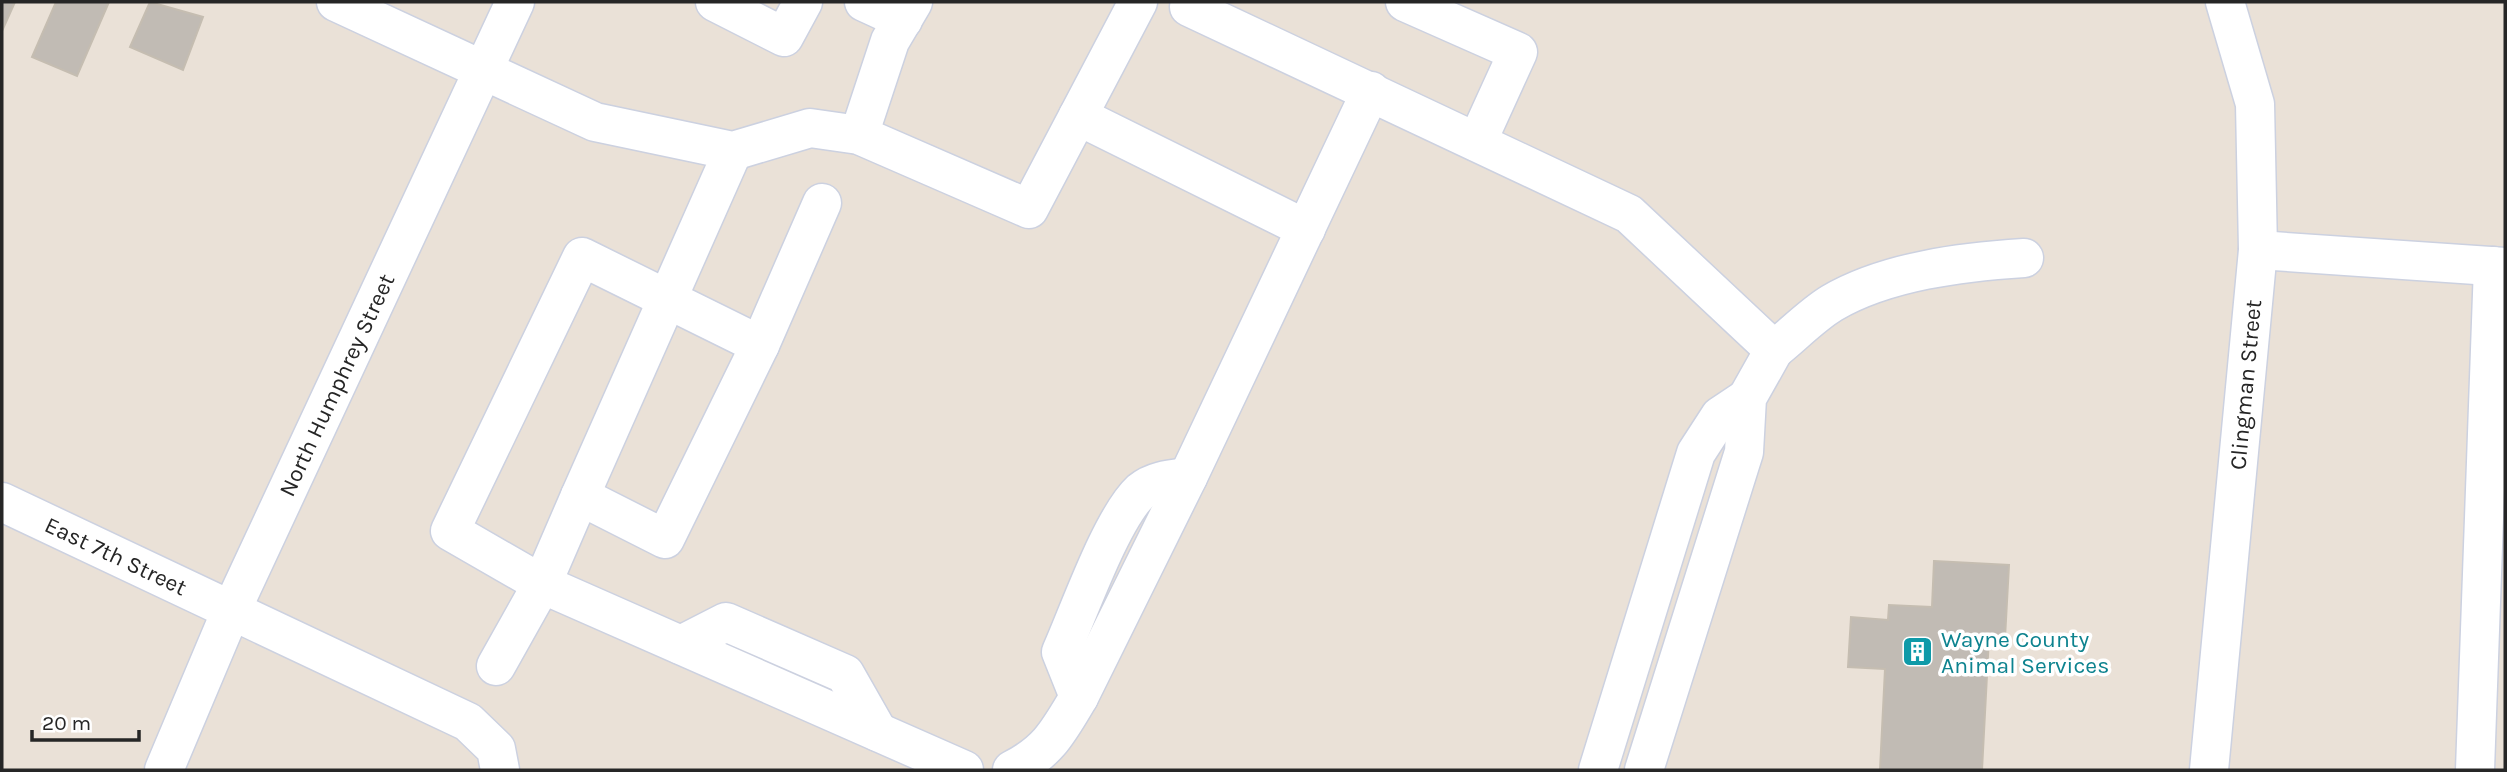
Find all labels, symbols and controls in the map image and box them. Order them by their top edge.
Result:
street label: North Humphrey Street [273,269,400,501]
street label: Clingman Street [2224,298,2267,471]
street label: East 7th Street [40,511,191,601]
place label: Wayne County Animal Services [1941,626,2109,679]
building icon: Wayne County Animal Services [1901,635,1935,669]
scale bar [32,698,138,742]
text: 20 m [42,711,91,735]

